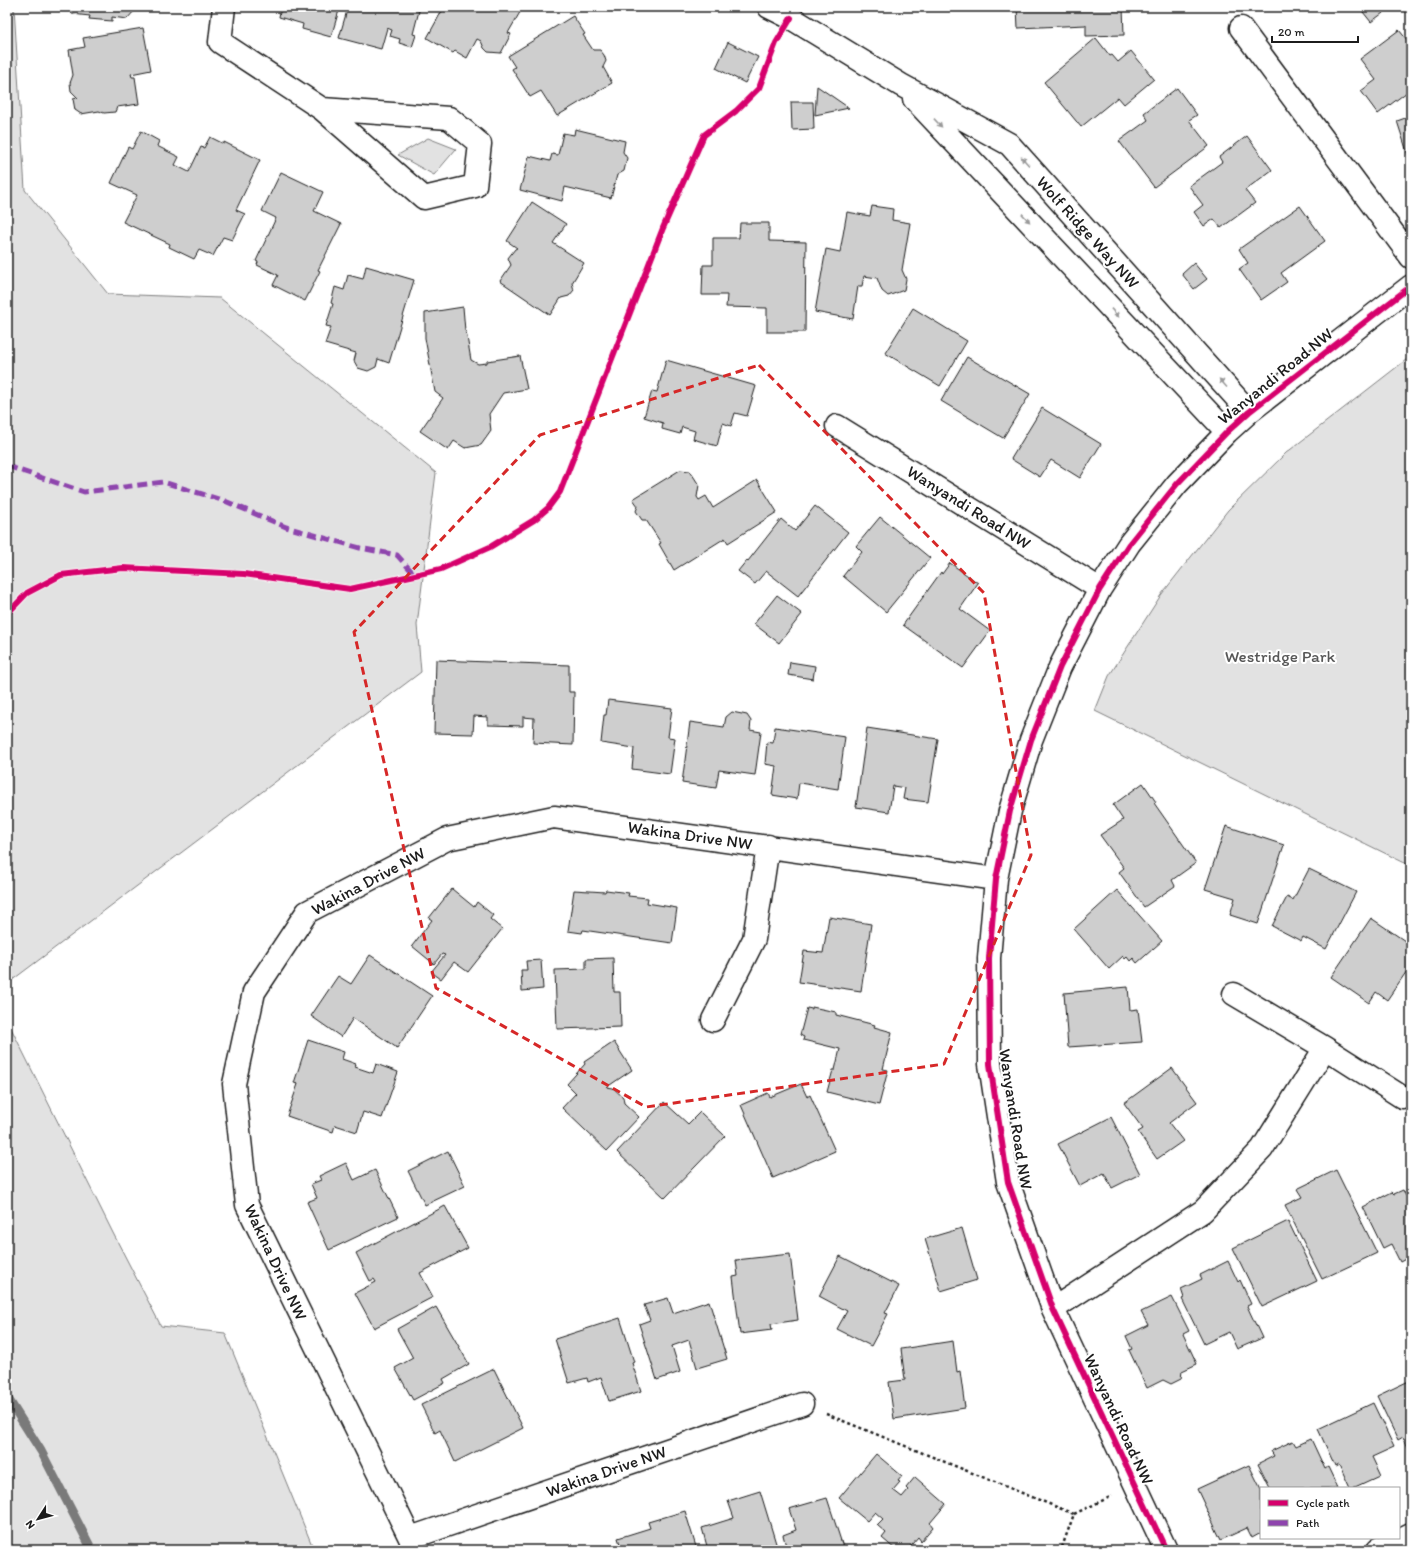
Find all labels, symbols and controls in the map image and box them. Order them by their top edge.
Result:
scale bar [1272,18,1358,44]
text: 20 m [1278,25,1305,39]
one-way arrow [933,118,942,128]
one-way arrow [1020,156,1029,166]
street label: Wolf Ridge Way NW [1032,172,1144,292]
one-way arrow [1022,213,1031,223]
one-way arrow [1111,308,1120,318]
street label: Wanyandi Road NW [1214,323,1337,428]
one-way arrow [1218,378,1228,388]
street label: Wanyandi Road NW [903,461,1035,553]
park label: Westridge Park [1225,646,1336,666]
street label: Wakina Drive NW [626,816,754,854]
street label: Wakina Drive NW [308,842,429,919]
street label: Wanyandi Road NW [995,1047,1037,1191]
street label: Wakina Drive NW [240,1201,312,1324]
street label: Wanyandi Road NW [1080,1350,1158,1488]
street label: Wakina Drive NW [543,1441,669,1501]
legend [1260,1487,1400,1539]
text: Cycle path [1296,1496,1350,1510]
north arrow [18,1499,58,1539]
text: Path [1296,1516,1319,1530]
text: N [23,1518,38,1531]

